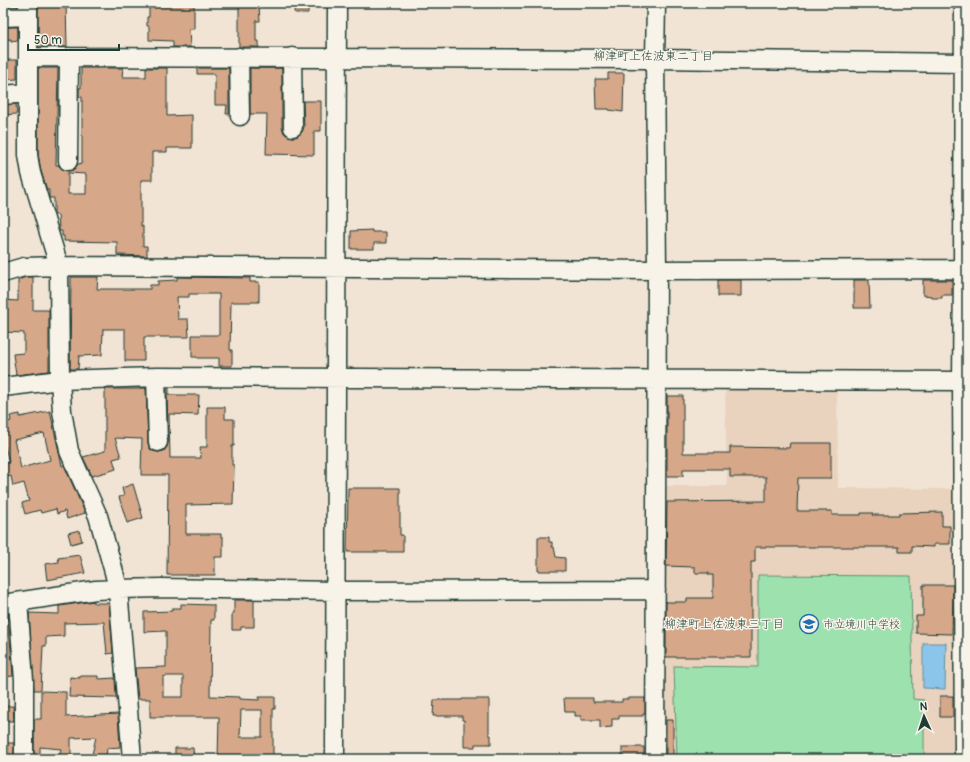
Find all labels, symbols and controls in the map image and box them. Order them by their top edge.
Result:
scale bar [28,26,119,52]
text: 50 m [34,33,62,48]
district label: 柳津町上佐波東二丁目 [593,49,713,64]
school or university icon: 市立境川中学校 [798,613,820,635]
district label: 柳津町上佐波東三丁目 [664,617,784,632]
place label: 市立境川中学校 [823,618,900,631]
north arrow [904,696,944,736]
text: N [919,700,928,713]

